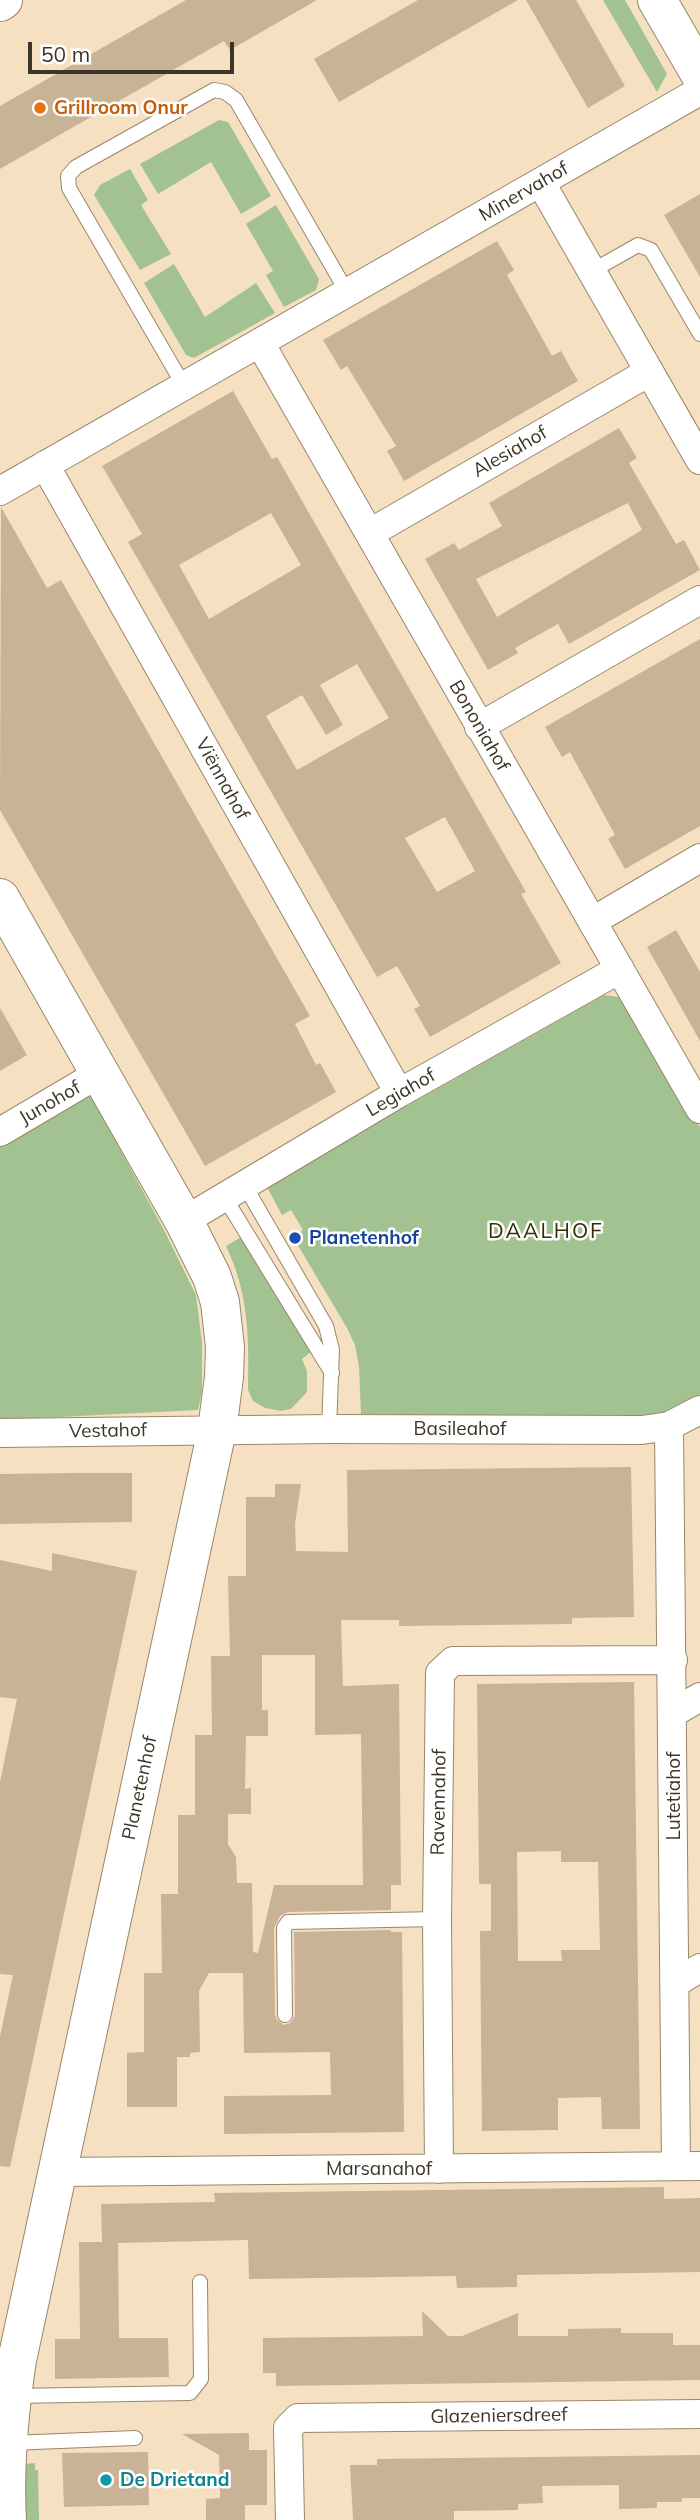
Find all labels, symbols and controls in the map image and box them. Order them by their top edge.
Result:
scale bar [32,28,238,72]
text: 50 m [41,41,90,67]
place label: Grillroom Onur [54,97,188,119]
marker: Grillroom Onur [32,100,48,116]
street label: Minervahof [475,157,573,227]
street label: Alesiahof [469,422,551,482]
street label: Bononiahof [444,677,514,775]
street label: Viënnahof [190,734,254,824]
street label: Legiahof [362,1064,440,1122]
street label: Junohof [15,1076,85,1130]
district label: DAALHOF [489,1219,603,1245]
place label: Planetenhof [309,1227,419,1249]
marker: Planetenhof [287,1230,303,1246]
street label: Basileahof [414,1418,506,1440]
street label: Vestahof [69,1419,147,1443]
street label: Planetenhof [118,1734,162,1842]
street label: Ravennahof [427,1748,451,1856]
street label: Lutetiahof [663,1752,685,1840]
street label: Marsanahof [326,2158,432,2180]
street label: Glazeniersdreef [430,2403,568,2429]
place label: De Drietand [120,2469,230,2491]
marker: De Drietand [98,2472,114,2488]

